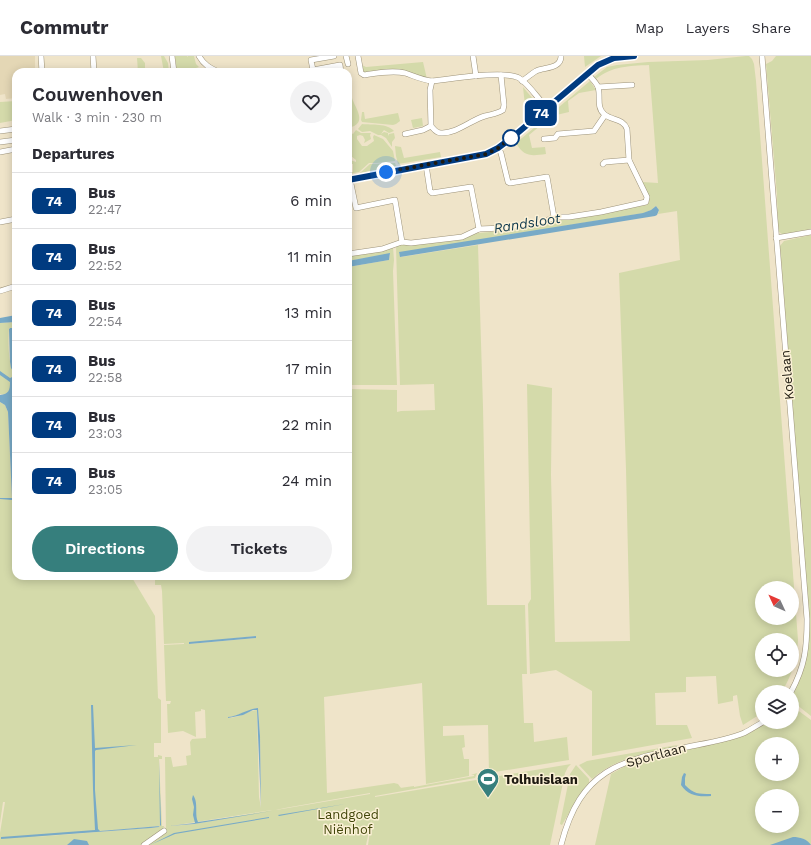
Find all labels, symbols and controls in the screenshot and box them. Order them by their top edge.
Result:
text: Commutr [20,16,108,39]
text: Map [635,20,664,36]
text: Layers [686,20,730,36]
text: Share [752,20,791,36]
button: heart [290,81,332,123]
text: Couwenhoven [32,83,163,106]
line badge: 74 [523,100,559,126]
text: 74 [533,105,549,121]
text: Walk · 3 min · 230 m [32,110,162,125]
unlabelled marker [502,129,520,147]
text: Departures [32,145,115,163]
your location [376,162,396,182]
text: Bus [88,184,116,202]
text: 6 min [290,192,332,210]
text: 74 [46,193,62,209]
text: 22:47 [88,202,122,217]
water label: Randsloot [492,210,562,236]
text: Bus [88,240,116,258]
text: 11 min [288,248,332,266]
text: 74 [46,249,62,265]
text: 22:52 [88,258,122,273]
text: Bus [88,296,116,314]
text: 13 min [285,304,332,322]
text: 74 [46,305,62,321]
text: 22:54 [88,314,123,329]
street label: Koelaan [777,349,797,401]
text: Bus [88,352,116,370]
text: 17 min [285,360,332,378]
text: 74 [46,361,62,377]
text: 22:58 [88,370,123,385]
text: Bus [88,408,116,426]
text: 22 min [282,416,332,434]
text: 74 [46,417,62,433]
text: 23:03 [88,426,122,441]
text: Bus [88,464,116,482]
text: 24 min [282,472,332,490]
text: 74 [46,473,62,489]
text: 23:05 [88,482,123,497]
button: Directions [32,526,178,572]
button: Tickets [186,526,332,572]
north arrow [755,581,799,625]
map controls [755,581,799,833]
button: locate [755,633,799,677]
button: layers [755,685,799,729]
button: + [755,737,799,781]
street label: Sportlaan [624,740,688,770]
sports icon: Tolhuislaan [475,766,501,799]
place label: Tolhuislaan [504,772,578,787]
button: − [755,789,799,833]
park label: Landgoed Niënhof [317,807,379,837]

